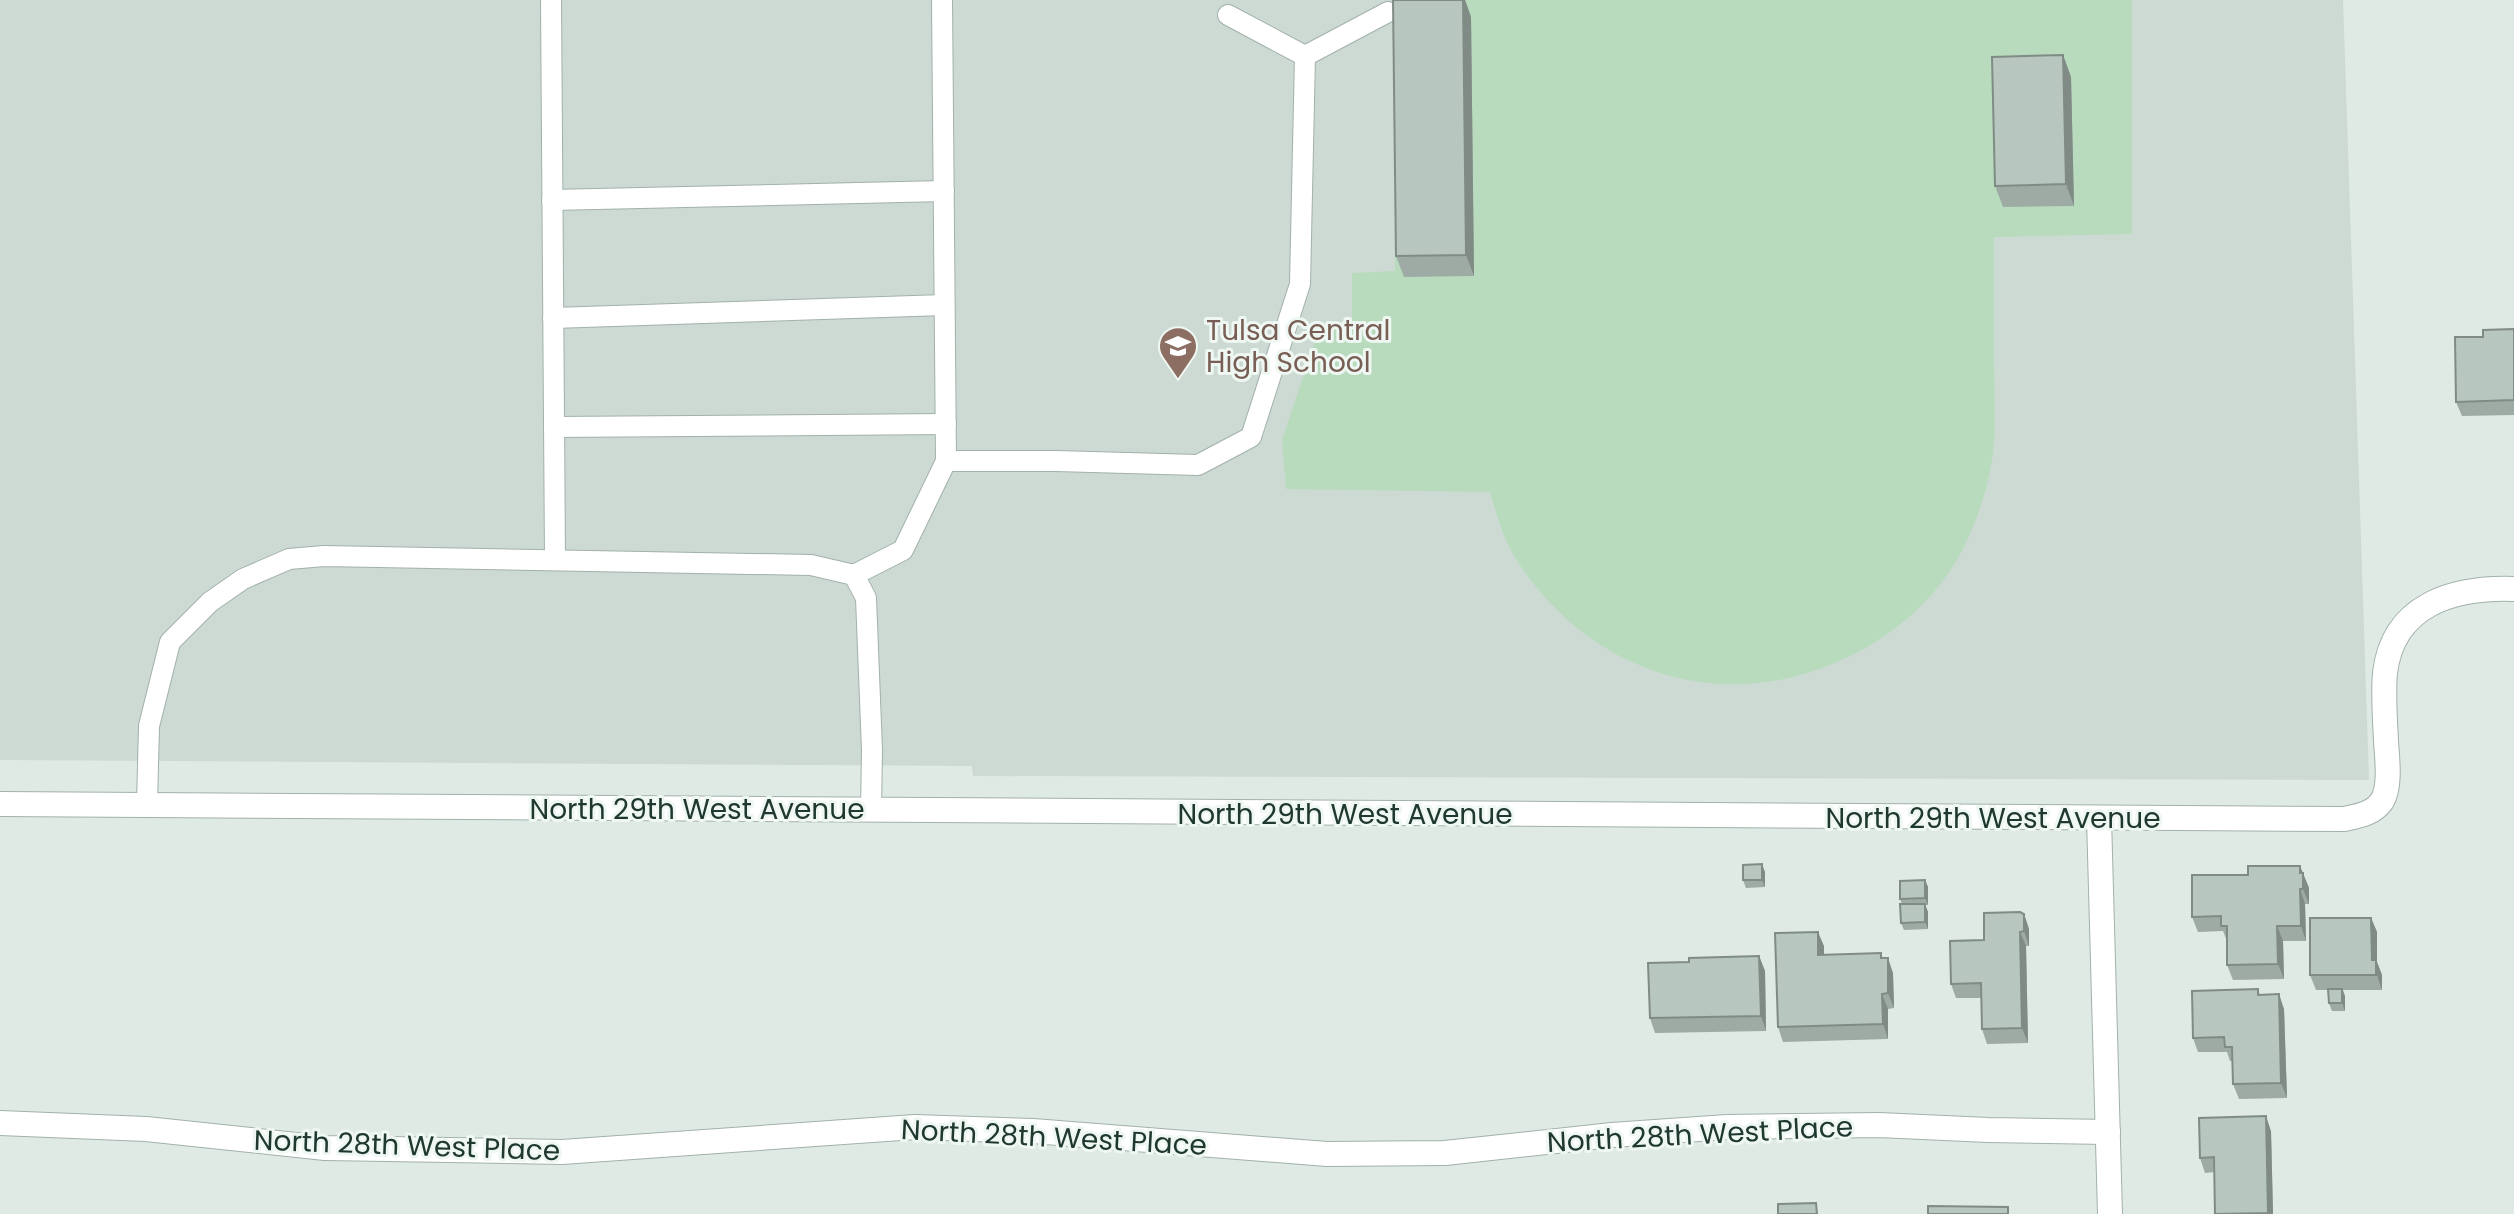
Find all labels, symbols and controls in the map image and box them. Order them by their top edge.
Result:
place label: Tulsa Central High School [1206,311,1390,382]
school or university icon: Tulsa Central High School [1157,325,1199,380]
street label: North 29th West Avenue [529,790,865,829]
street label: North 29th West Avenue [1177,795,1513,834]
street label: North 29th West Avenue [1825,799,2161,838]
street label: North 28th West Place [1546,1107,1854,1162]
street label: North 28th West Place [900,1110,1208,1165]
street label: North 28th West Place [253,1121,561,1170]

